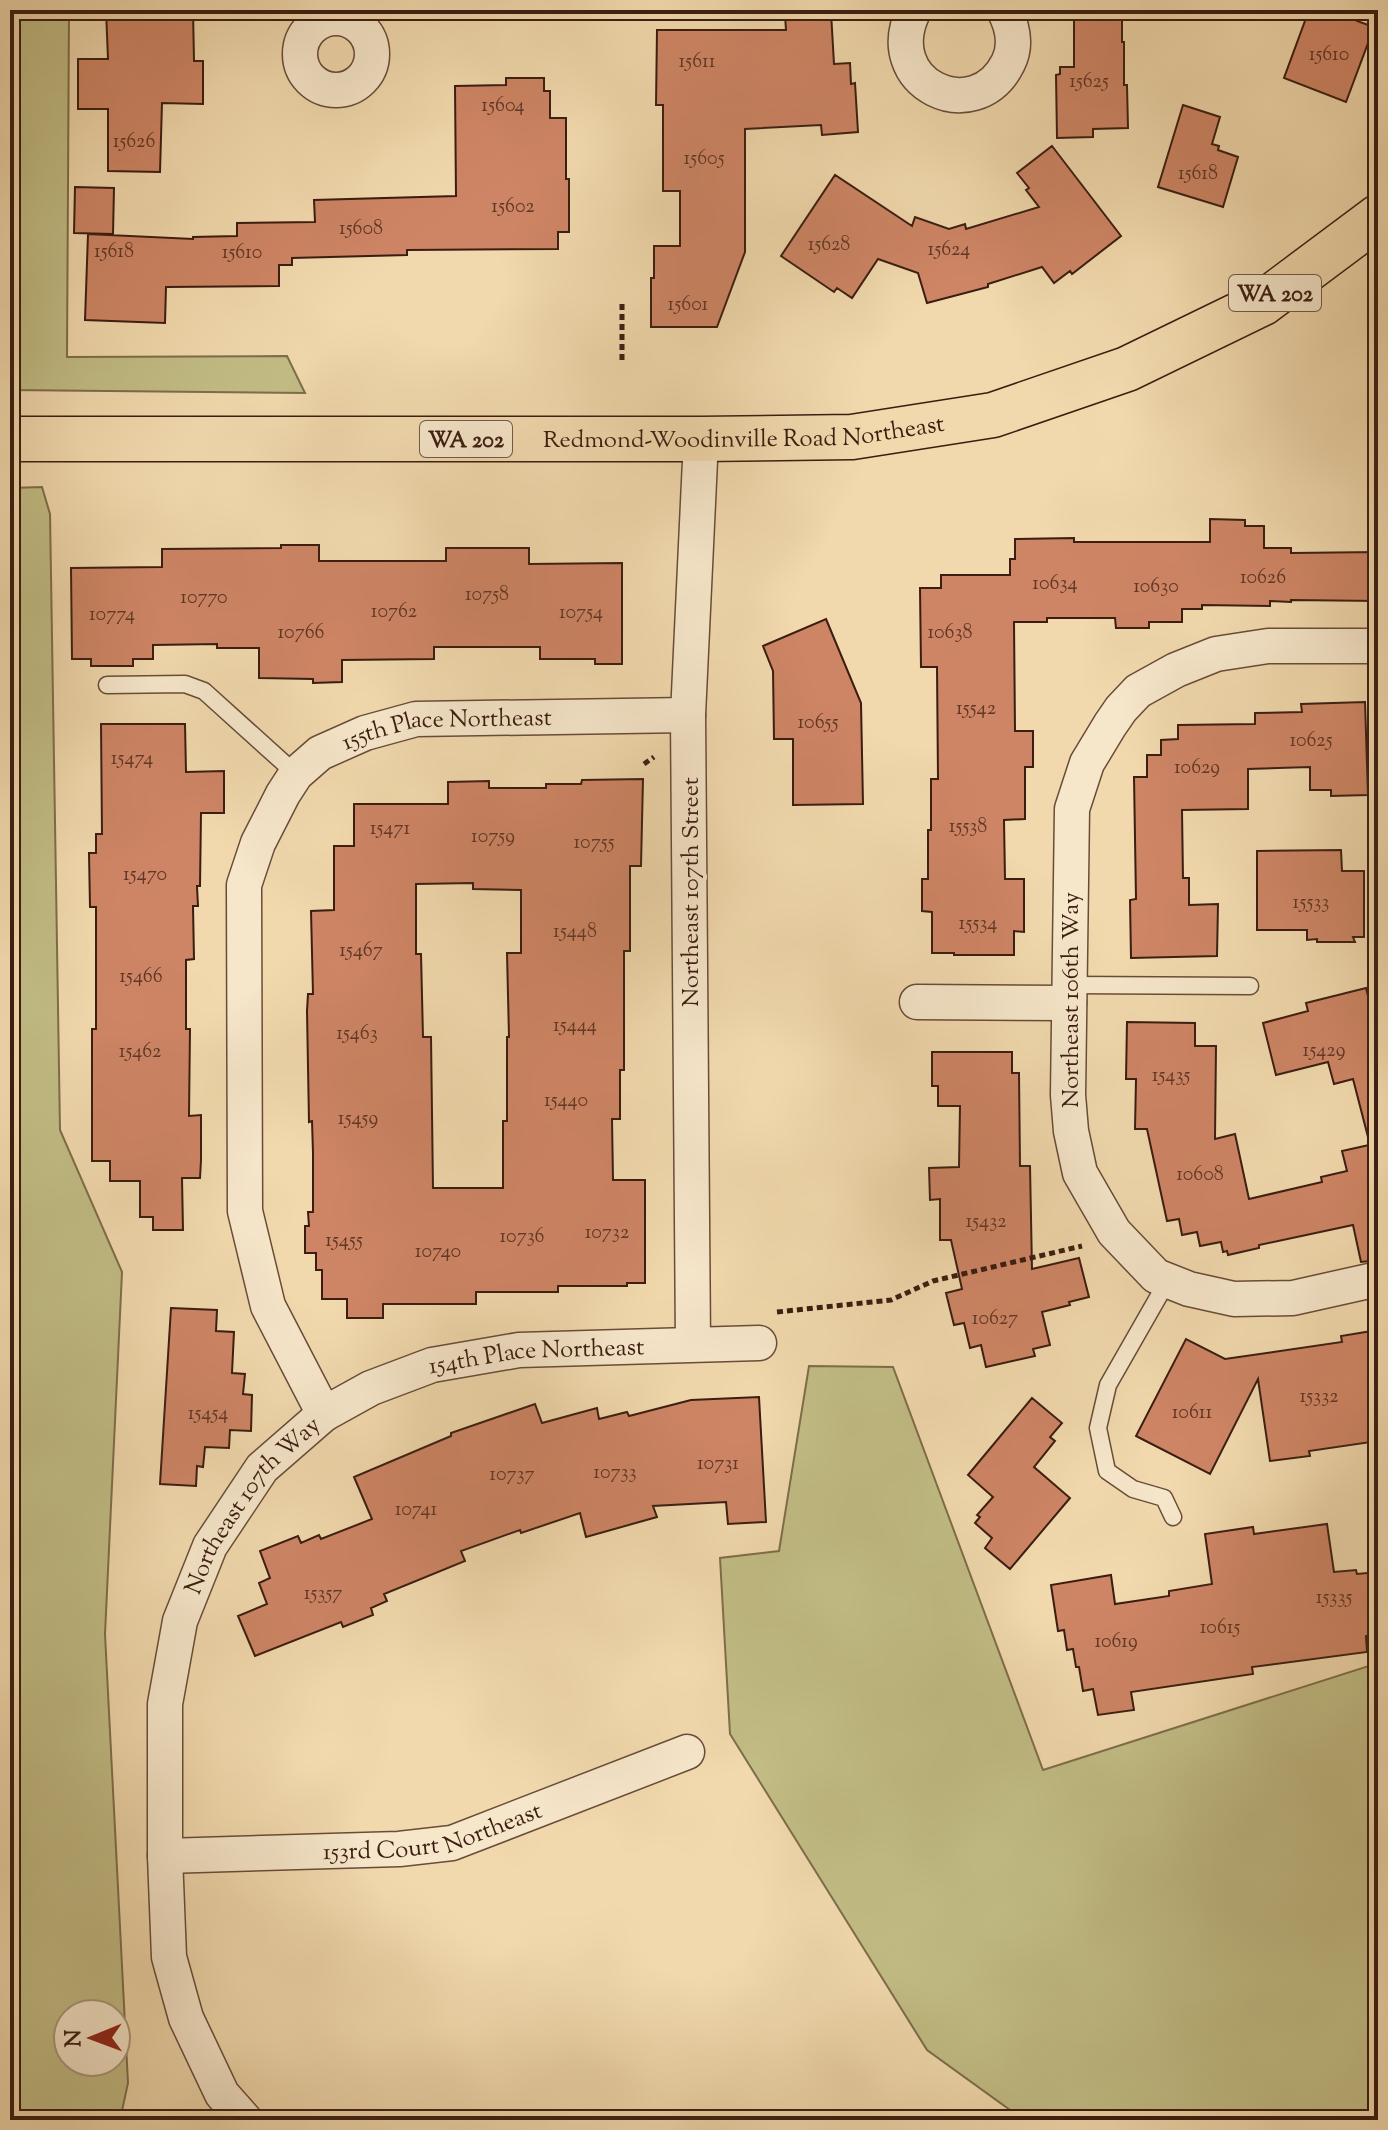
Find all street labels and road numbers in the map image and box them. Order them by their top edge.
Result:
road number: WA 202 [1229,275,1321,311]
street label: Redmond-Woodinville Road Northeast [543,408,947,458]
road number: WA 202 [420,421,512,457]
street label: 155th Place Northeast [336,702,552,760]
street label: Northeast 107th Street [675,777,709,1007]
street label: Northeast 106th Way [1055,892,1089,1108]
street label: 154th Place Northeast [426,1331,645,1384]
street label: Northeast 107th Way [177,1409,329,1600]
street label: 153rd Court Northeast [322,1795,547,1870]

